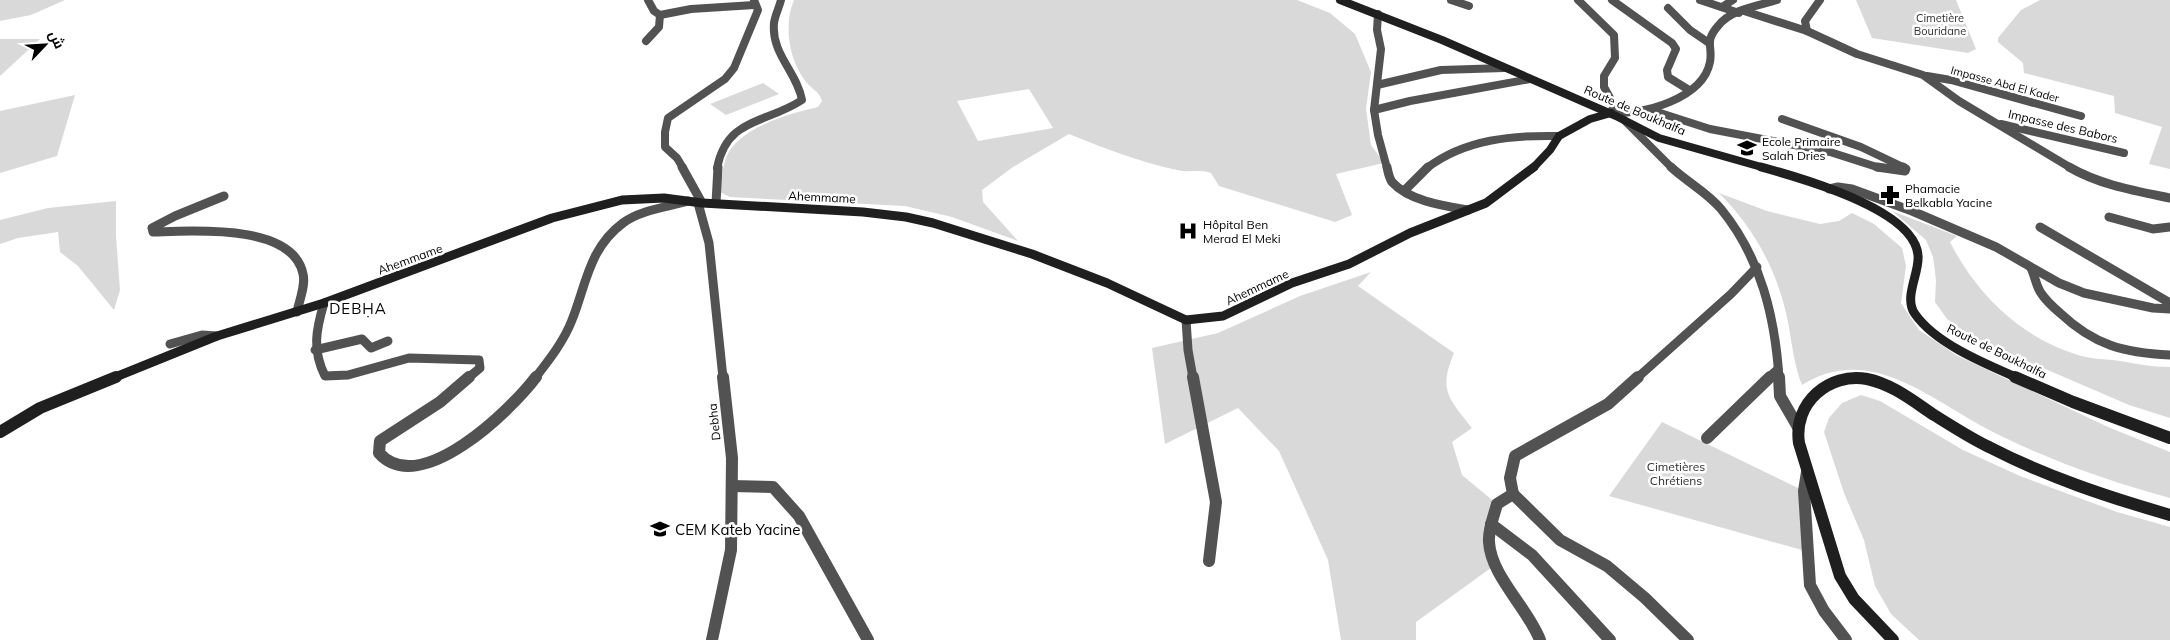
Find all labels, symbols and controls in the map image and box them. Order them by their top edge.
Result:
park label: Cimetière Bouridane [1914,11,1966,38]
north arrow [20,20,70,70]
text: ش [45,28,69,51]
street label: Impasse Abd El Kader [1949,63,2061,105]
street label: Route de Boukhalfa [1582,82,1688,138]
street label: Impasse des Babors [2007,106,2119,146]
place label: Ecole Primaire Salah Dries [1762,134,1841,163]
school or university icon: Ecole Primaire Salah Dries [1736,137,1758,159]
place label: Phamacie Belkabla Yacine [1905,181,1992,210]
pharmacy icon: Phamacie Belkabla Yacine [1879,184,1901,206]
street label: Ahemmame [788,188,856,206]
place label: Hôpital Ben Merad El Meki [1203,217,1281,246]
hospital icon: Hôpital Ben Merad El Meki [1177,220,1199,242]
street label: Ahemmame [376,240,444,278]
street label: Ahemmame [1223,266,1291,308]
district label: DEBḤA [329,299,387,318]
street label: Route de Boukhalfa [1945,320,2049,382]
street label: Debha [705,403,723,441]
park label: Cimetières Chrétiens [1647,459,1705,488]
school or university icon: CEM Kateb Yacine [649,518,671,540]
place label: CEM Kateb Yacine [675,520,801,539]

